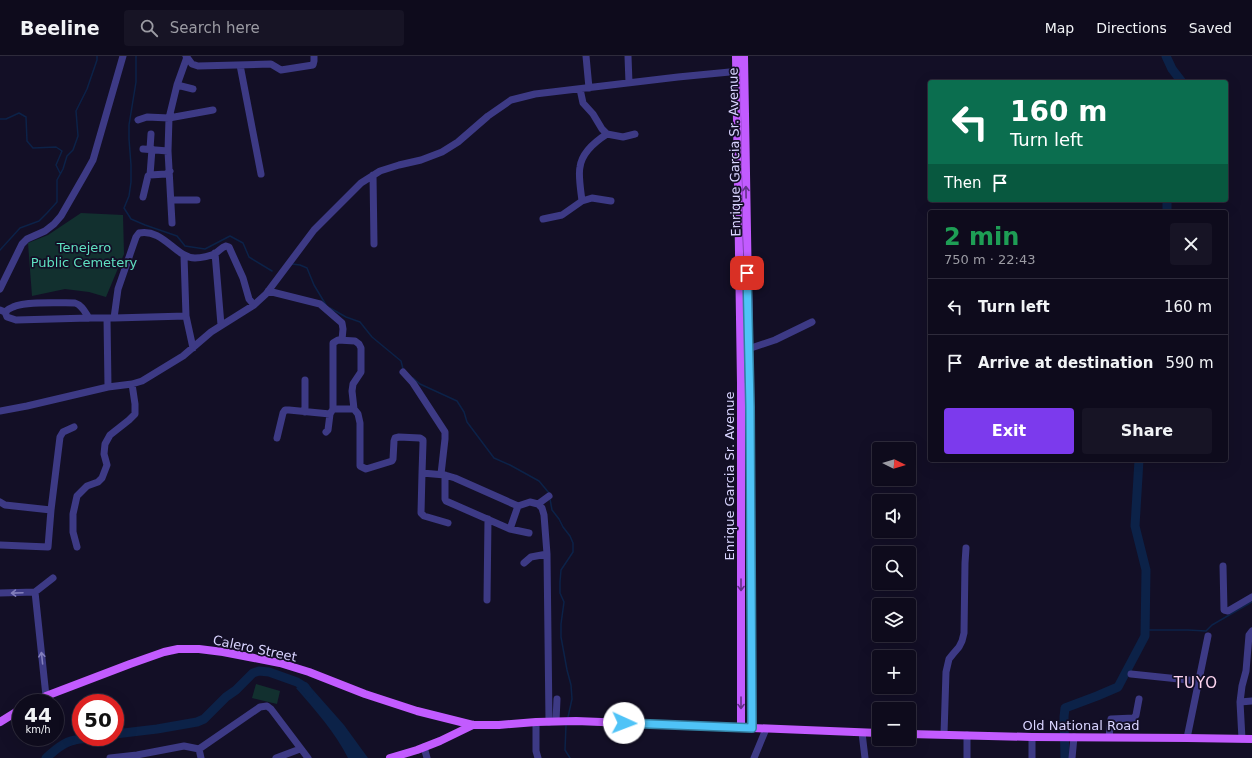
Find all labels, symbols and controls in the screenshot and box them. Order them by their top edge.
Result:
search box [124,10,404,46]
text: Beeline [20,17,100,39]
icon: search [138,17,160,39]
text: Search here [170,19,260,37]
text: Map [1045,20,1074,36]
text: Directions [1096,20,1167,36]
text: Saved [1189,20,1232,36]
street label: Enrique Garcia Sr. Avenue [726,67,743,237]
text: 160 m [1010,95,1107,128]
icon: left [944,96,996,148]
text: Turn left [1010,129,1083,150]
icon: arrive [989,172,1011,194]
text: Then [944,174,981,192]
one-way arrow [742,186,750,199]
text: 2 min [944,223,1019,251]
button: close [1170,223,1212,265]
park label: Tenejero Public Cemetery [31,240,138,270]
text: 750 m · 22:43 [944,252,1035,267]
pin [730,256,764,290]
icon: arrive [736,262,758,284]
icon: left [944,296,966,318]
text: Turn left [978,298,1050,316]
text: 160 m [1164,298,1212,316]
icon: arrive [944,352,966,374]
text: Arrive at destination [978,354,1153,372]
text: 590 m [1165,354,1214,372]
street label: Enrique Garcia Sr. Avenue [722,392,737,560]
button: Exit [944,408,1074,454]
button: Share [1082,408,1212,454]
north arrow [872,442,916,486]
map controls [872,442,916,746]
button: sound [872,494,916,538]
button: search [872,546,916,590]
one-way arrow [737,578,745,591]
one-way arrow [11,589,24,597]
button: layers [872,598,916,642]
street label: Calero Street [212,632,298,665]
button: + [872,650,916,694]
one-way arrow [38,651,46,664]
district label: TUYO [1173,674,1218,692]
speed limit sign: 50 [72,694,124,746]
one-way arrow [737,696,745,709]
position arrow [603,702,645,744]
button: − [872,702,916,746]
text: 44 [24,703,52,727]
street label: Old National Road [1022,718,1140,733]
text: km/h [25,724,51,735]

